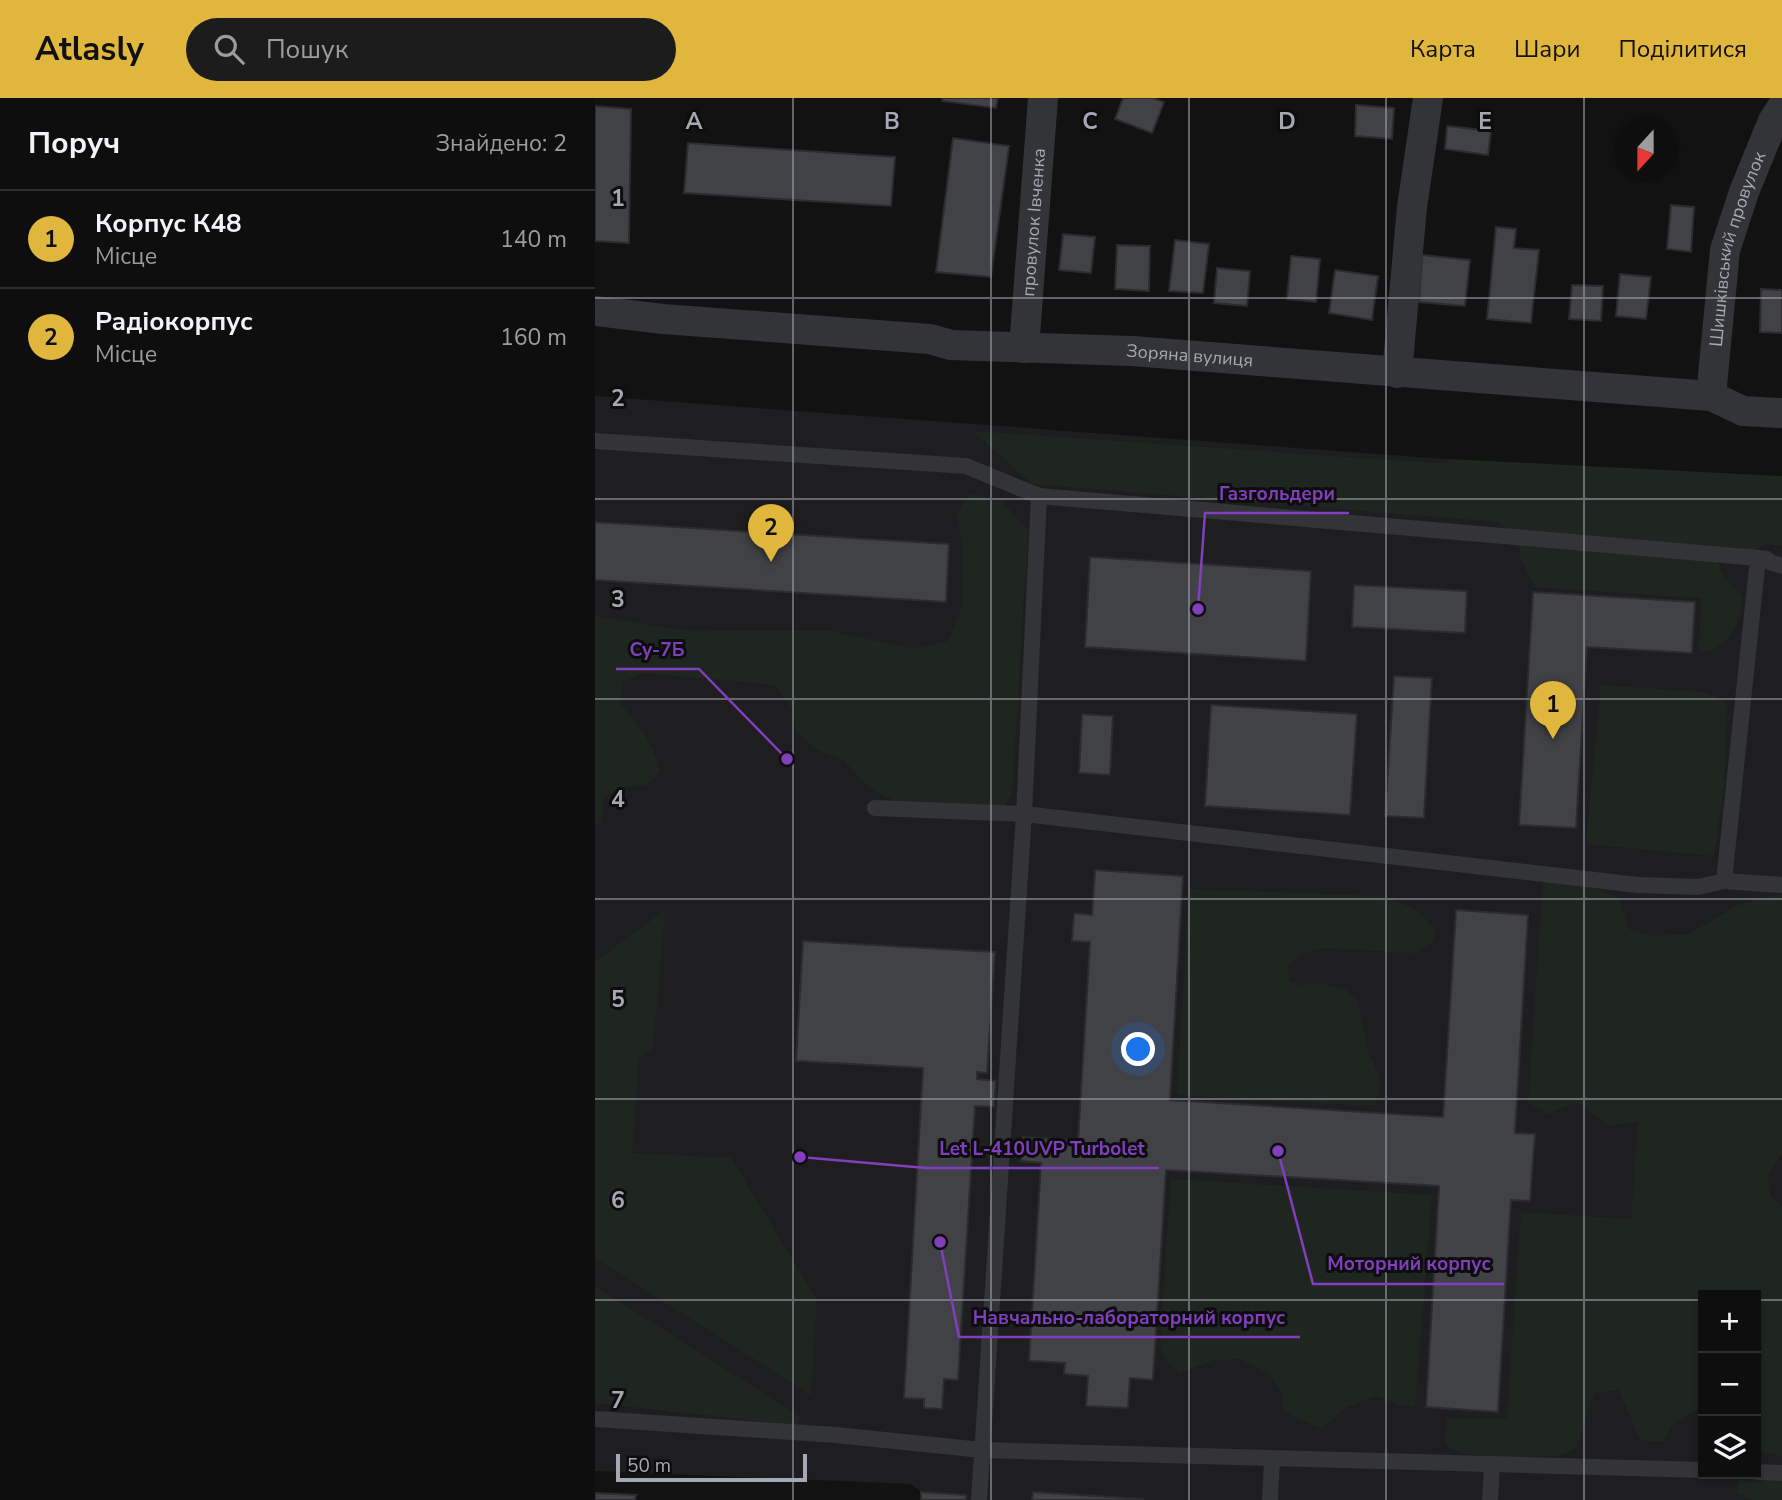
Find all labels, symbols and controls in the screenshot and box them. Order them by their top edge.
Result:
search box [186,18,676,81]
text: Atlasly [35,27,144,72]
icon: search [210,30,248,68]
text: Пошук [266,32,348,67]
text: Карта [1410,33,1476,65]
text: Шари [1514,33,1581,65]
text: Поділитися [1619,33,1747,65]
text: A [685,106,703,137]
text: B [884,106,900,137]
text: C [1082,106,1098,137]
text: D [1278,106,1296,137]
text: E [1478,106,1492,137]
north arrow [1614,119,1677,182]
text: Поруч [28,123,120,164]
text: Знайдено: 2 [435,128,567,159]
street label: провулок Івченка [1016,147,1051,297]
street label: Шишківський провулок [1704,147,1772,348]
text: 1 [611,183,625,214]
text: Корпус К48 [95,206,242,241]
text: 1 [44,224,58,255]
text: 140 m [500,224,567,255]
text: Місце [95,241,157,272]
text: Радіокорпус [95,304,253,339]
text: 2 [44,322,58,353]
text: 160 m [500,322,567,353]
text: Місце [95,339,157,370]
street label: Зоряна вулиця [1125,339,1254,372]
text: 2 [611,383,625,414]
callout: Газгольдери [1205,473,1349,513]
text: Газгольдери [1219,481,1335,507]
pin: 2 [748,504,794,562]
text: 3 [611,584,625,615]
callout: Су-7Б [616,629,699,669]
text: Су-7Б [630,637,685,663]
pin: 1 [1530,681,1576,739]
text: 4 [611,784,625,815]
text: 5 [611,984,625,1015]
your location [1121,1032,1155,1066]
callout: Let L-410UVP Turbolet [926,1128,1159,1168]
text: Let L-410UVP Turbolet [939,1136,1145,1162]
text: 6 [611,1185,625,1216]
callout: Моторний корпус [1313,1244,1504,1284]
text: Моторний корпус [1327,1251,1491,1277]
map controls [1698,1290,1761,1479]
button: + [1698,1290,1761,1353]
callout: Навчально-лабораторний корпус [959,1297,1300,1337]
text: Навчально-лабораторний корпус [973,1305,1285,1331]
button: − [1698,1353,1761,1416]
text: 7 [611,1385,625,1416]
button: layers [1698,1416,1761,1479]
scale bar [616,1451,807,1483]
text: 50 m [627,1453,671,1479]

